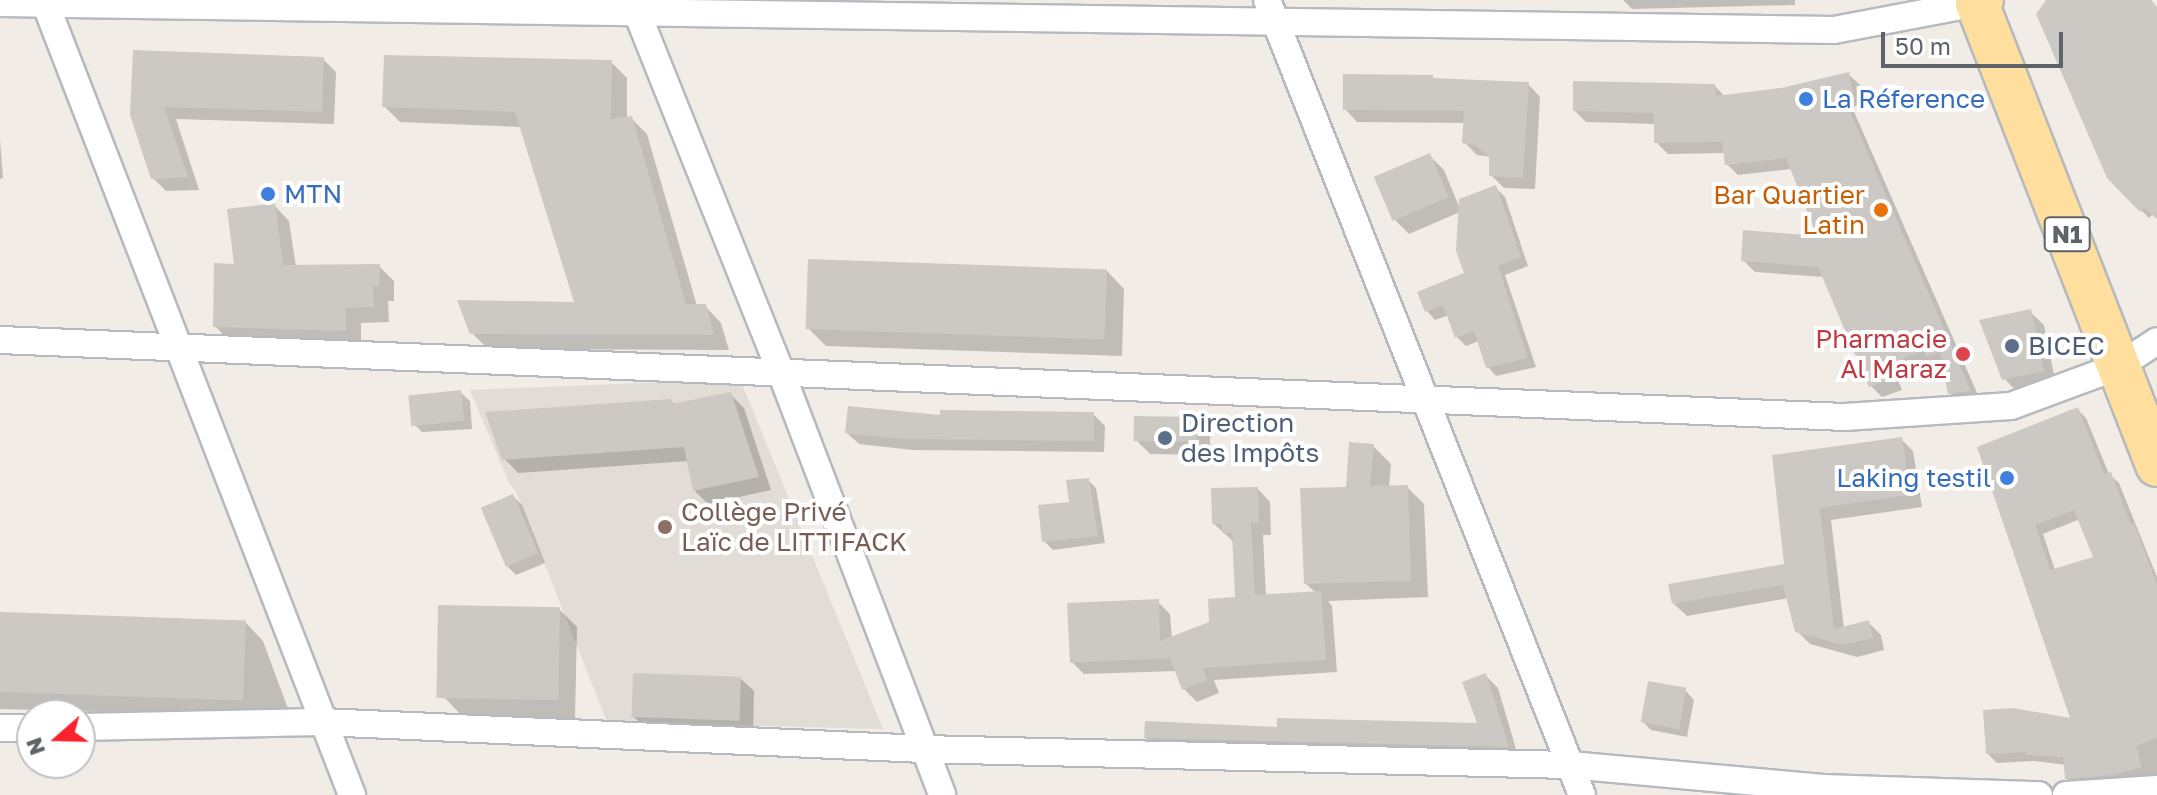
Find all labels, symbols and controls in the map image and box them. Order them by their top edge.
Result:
scale bar [1885,16,2067,66]
text: 50 m [1895,31,1951,60]
place label: La Réference [1822,83,1985,115]
marker: La Réference [1797,90,1815,108]
place label: MTN [284,178,342,210]
place label: Bar Quartier Latin [1713,179,1865,240]
marker: MTN [259,185,277,203]
marker: Bar Quartier Latin [1872,201,1890,219]
road number: N1 [2043,214,2091,254]
place label: Pharmacie Al Maraz [1815,323,1947,384]
place label: BICEC [2028,330,2105,362]
marker: BICEC [2003,337,2021,355]
marker: Pharmacie Al Maraz [1954,345,1972,363]
place label: Direction des Impôts [1181,407,1319,468]
marker: Direction des Impôts [1156,429,1174,447]
place label: Laking testil [1836,462,1991,494]
marker: Laking testil [1998,469,2016,487]
place label: Collège Privé Laïc de LITTIFACK [681,496,907,558]
marker: Collège Privé Laïc de LITTIFACK [656,518,674,536]
north arrow [16,699,96,779]
text: N [19,734,50,759]

